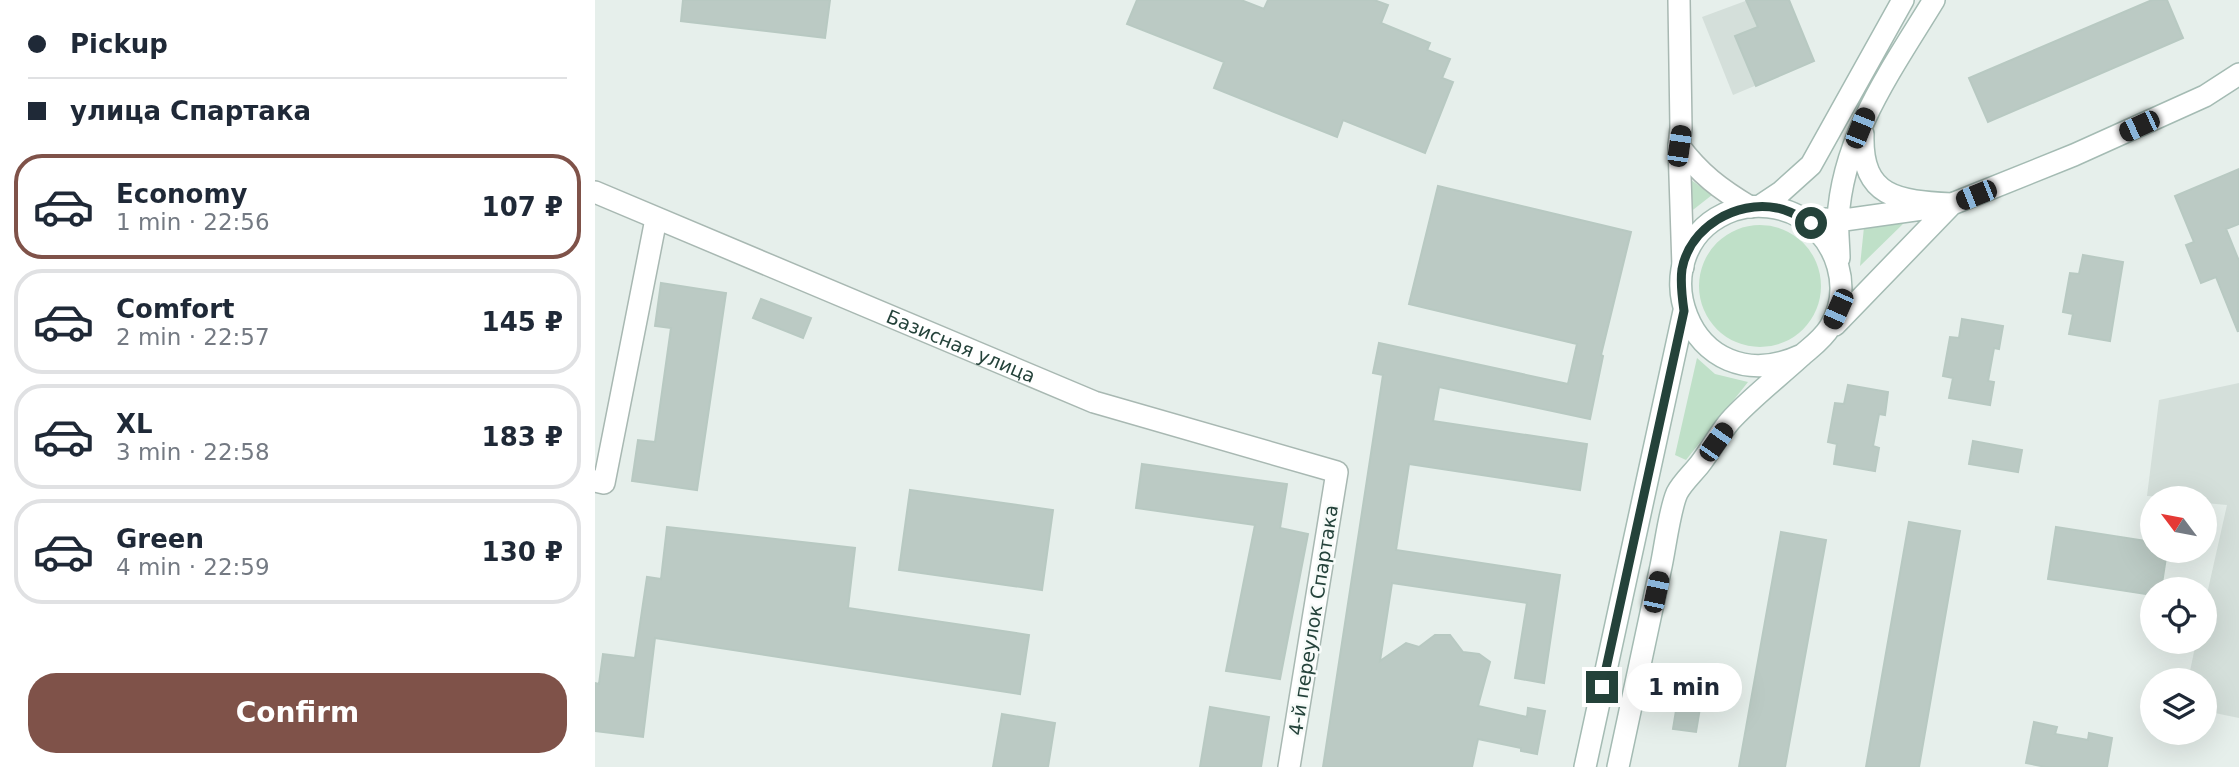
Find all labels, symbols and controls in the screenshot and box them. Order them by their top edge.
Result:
text: Pickup [70,29,168,59]
text: улица Спартака [70,96,311,126]
car [1843,105,1878,151]
car [2116,108,2163,144]
car [1666,124,1693,168]
icon: car [32,175,95,238]
car [1953,177,2000,213]
text: Economy [116,179,247,209]
text: 107 ₽ [482,192,563,222]
route start [1795,207,1827,239]
text: 1 min · 22:56 [116,209,270,235]
car [1820,286,1857,332]
icon: car [32,290,95,353]
text: Comfort [116,294,234,324]
street label: Базисная улица [883,305,1039,387]
text: 145 ₽ [482,307,563,337]
text: 2 min · 22:57 [116,324,270,350]
icon: car [32,405,95,468]
text: XL [116,409,153,439]
car [1696,419,1737,465]
text: 183 ₽ [482,422,563,452]
text: 3 min · 22:58 [116,439,270,465]
north arrow [2140,486,2217,564]
map controls [2140,486,2217,745]
street label: 4-й переулок Спартака [1284,503,1342,737]
icon: car [32,520,95,583]
text: Green [116,524,204,554]
text: 130 ₽ [482,537,563,567]
text: 4 min · 22:59 [116,554,270,580]
car [1642,569,1671,615]
button: locate [2140,577,2217,654]
callout: 1 min [1627,662,1742,712]
button: layers [2140,668,2217,745]
route end [1586,671,1618,703]
button: Confirm [28,673,567,753]
text: 1 min [1648,674,1720,700]

